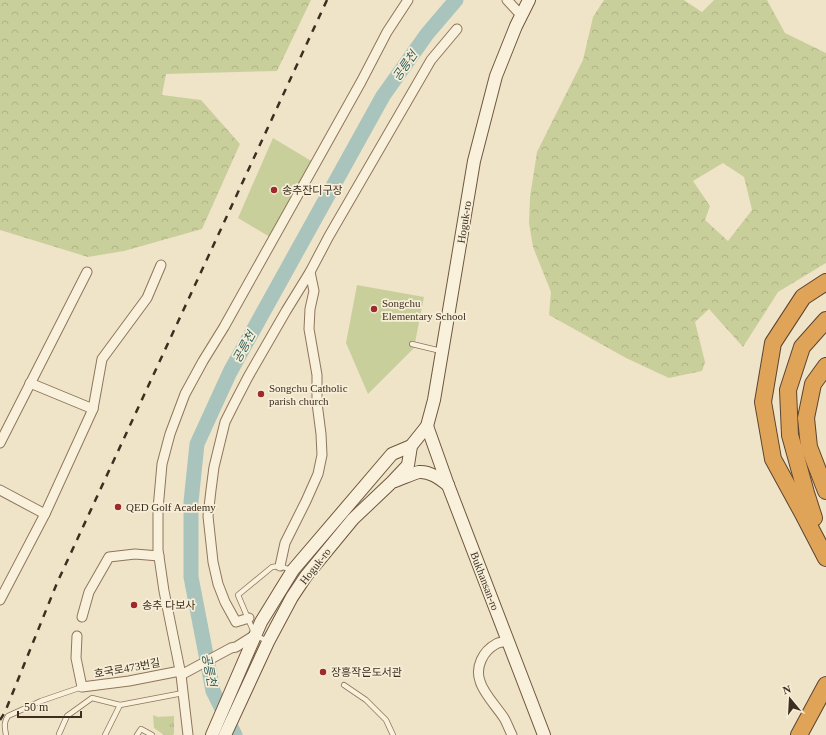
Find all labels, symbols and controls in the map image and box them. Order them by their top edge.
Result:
water label: 공릉천 [390,47,421,84]
place label: 송추잔디구장 [282,184,343,196]
marker: 송추잔디구장 [269,185,279,195]
street label: Hoguk-ro [455,199,473,244]
place label: Songchu Elementary School [382,297,466,322]
marker: Songchu Elementary School [369,304,379,314]
water label: 공릉천 [230,327,259,365]
place label: Songchu Catholic parish church [269,382,348,407]
marker: Songchu Catholic parish church [256,389,266,399]
place label: QED Golf Academy [126,501,216,513]
marker: QED Golf Academy [113,502,123,512]
street label: Hoguk-ro [297,545,333,587]
street label: Bukhansan-ro [468,550,502,612]
place label: 송추 다보사 [142,599,195,611]
marker: 송추 다보사 [129,600,139,610]
water label: 공릉천 [199,652,219,690]
street label: 호국로473번길 [93,656,161,680]
place label: 장흥작은도서관 [331,666,402,678]
marker: 장흥작은도서관 [318,667,328,677]
north arrow [770,679,810,719]
text: N [781,683,793,696]
scale bar [18,693,81,719]
text: 50 m [24,700,49,714]

